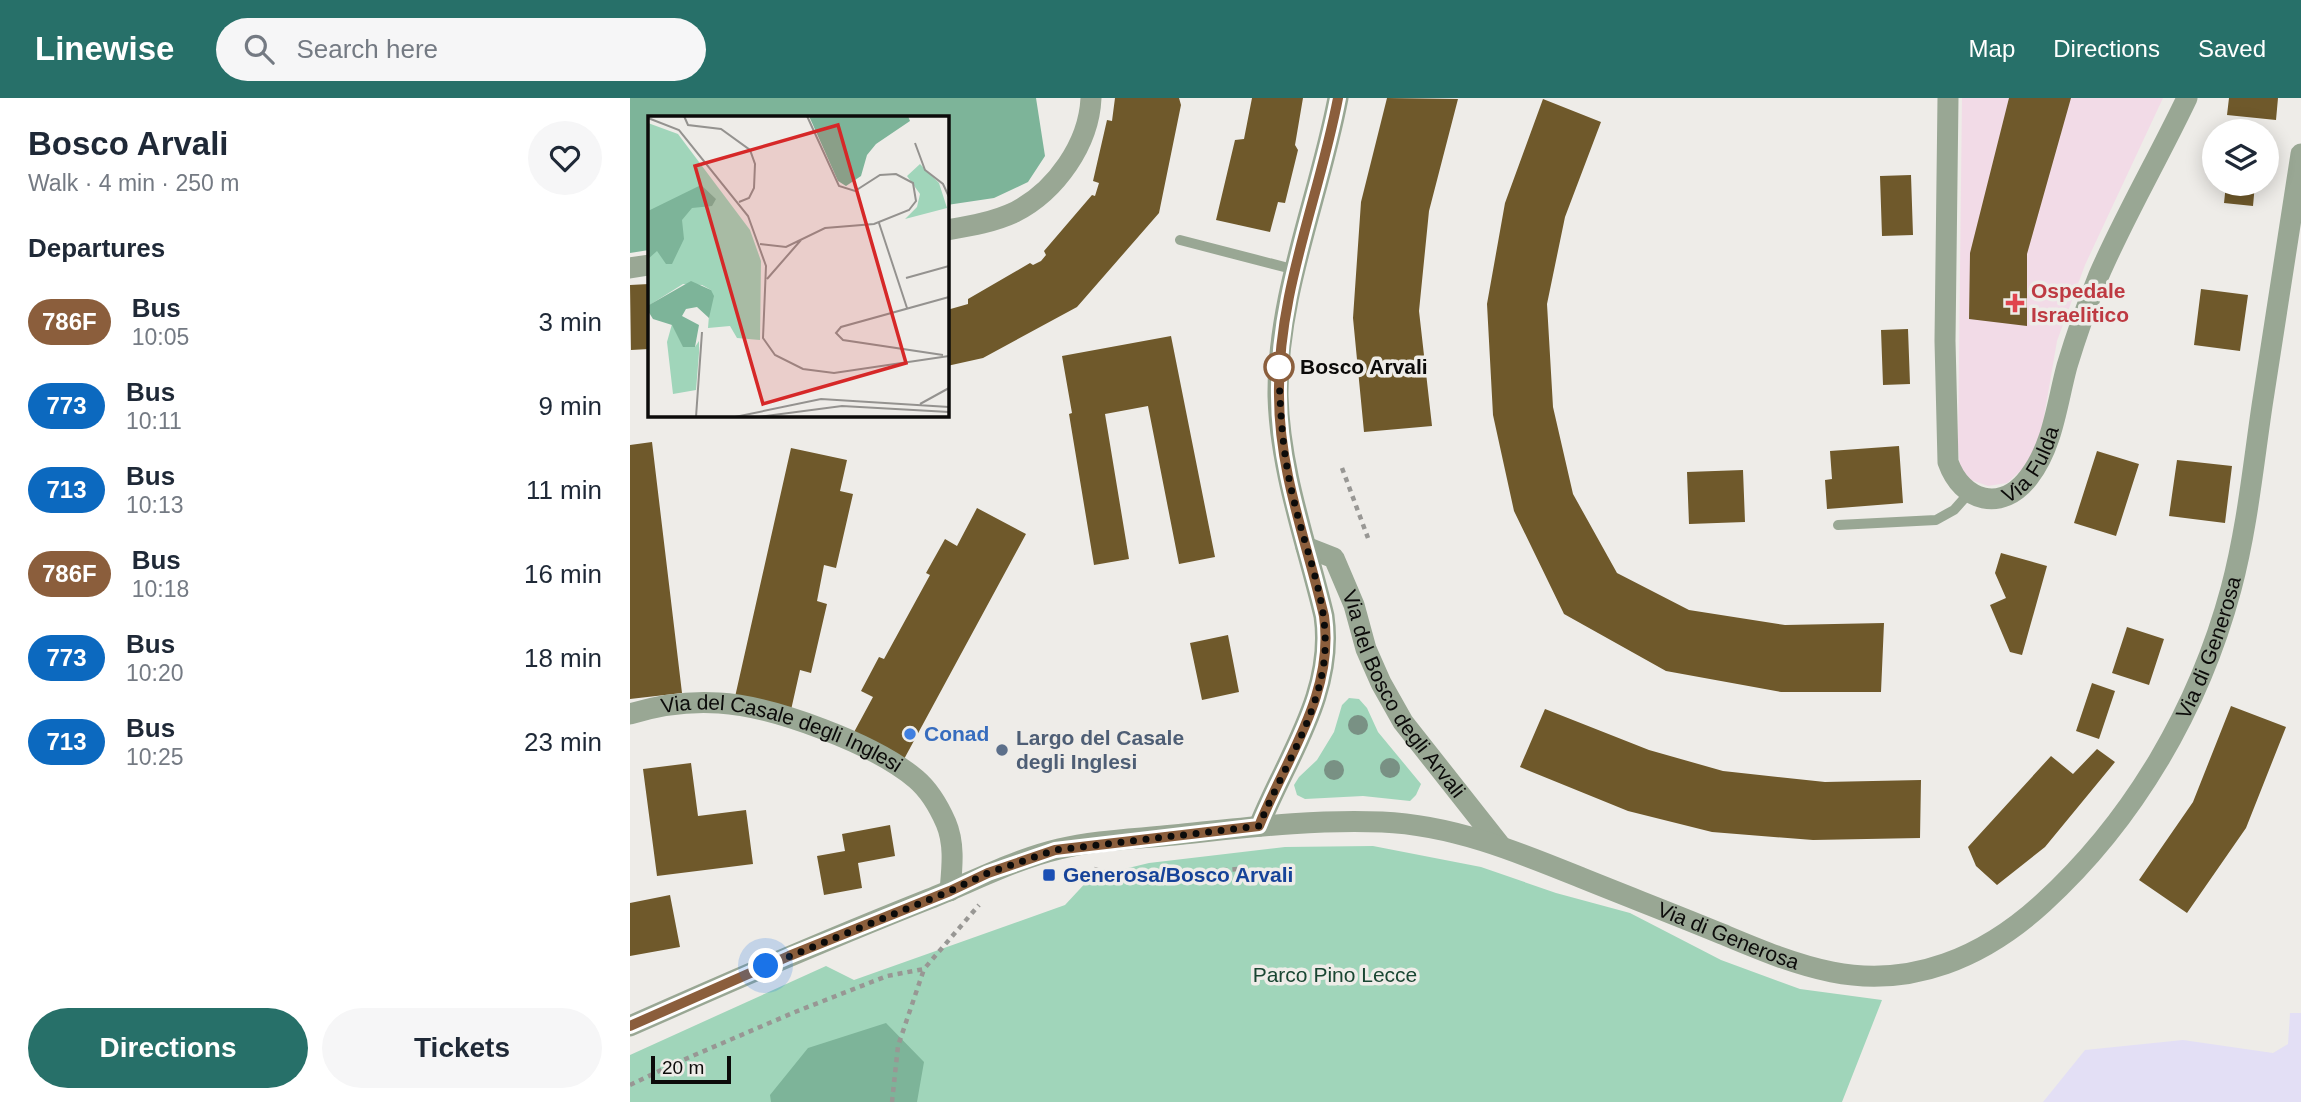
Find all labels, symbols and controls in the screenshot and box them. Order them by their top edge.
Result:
search box [216,18,706,81]
text: Linewise [35,30,174,67]
icon: search [240,30,278,68]
text: Search here [296,34,438,64]
text: Map [1969,35,2015,62]
text: Directions [2053,35,2160,62]
text: Saved [2198,35,2266,62]
inset map [648,116,948,416]
map controls [2202,119,2279,196]
button: layers [2202,119,2279,196]
button: heart [528,121,602,195]
text: Bosco Arvali [28,125,229,162]
text: Walk · 4 min · 250 m [28,170,239,196]
text: Departures [28,233,165,263]
place label: Ospedale Israelitico [2031,279,2129,326]
text: Bus [132,293,181,323]
marker: Ospedale Israelitico [2005,293,2025,313]
text: 3 min [538,307,602,337]
text: 786F [42,308,97,335]
text: 10:05 [132,324,189,350]
marker: Bosco Arvali [1264,352,1294,382]
place label: Bosco Arvali [1300,355,1428,378]
text: Bus [126,377,175,407]
text: 9 min [538,391,602,421]
text: 773 [46,392,87,419]
text: 10:11 [126,408,182,434]
street label: Via Fulda [1998,423,2063,507]
text: Bus [126,461,175,491]
text: 11 min [526,475,602,505]
text: 713 [46,476,87,503]
text: 10:13 [126,492,184,518]
text: Bus [132,545,181,575]
text: 16 min [524,559,602,589]
text: 786F [42,560,97,587]
street label: Via di Generosa [2171,574,2245,722]
text: 10:18 [132,576,189,602]
street label: Via del Bosco degli Arvali [1338,587,1470,802]
text: Bus [126,629,175,659]
text: 18 min [524,643,602,673]
text: 773 [46,644,87,671]
text: 10:20 [126,660,184,686]
street label: Via del Casale degli Inglesi [659,690,907,777]
text: Bus [126,713,175,743]
place label: Conad [924,722,989,745]
marker: Conad [902,726,918,742]
place label: Largo del Casale degli Inglesi [1016,726,1184,773]
text: 23 min [524,727,602,757]
text: 713 [46,728,87,755]
marker: Largo del Casale degli Inglesi [994,742,1010,758]
text: 10:25 [126,744,184,770]
place label: Generosa/Bosco Arvali [1063,863,1293,886]
marker: Generosa/Bosco Arvali [1041,867,1057,883]
street label: Via di Generosa [1654,897,1802,974]
your location [748,948,783,983]
park label: Parco Pino Lecce [1253,963,1417,986]
button: Directions [28,1008,308,1088]
button: Tickets [322,1008,602,1088]
scale bar [651,1053,732,1085]
text: 20 m [662,1057,704,1078]

